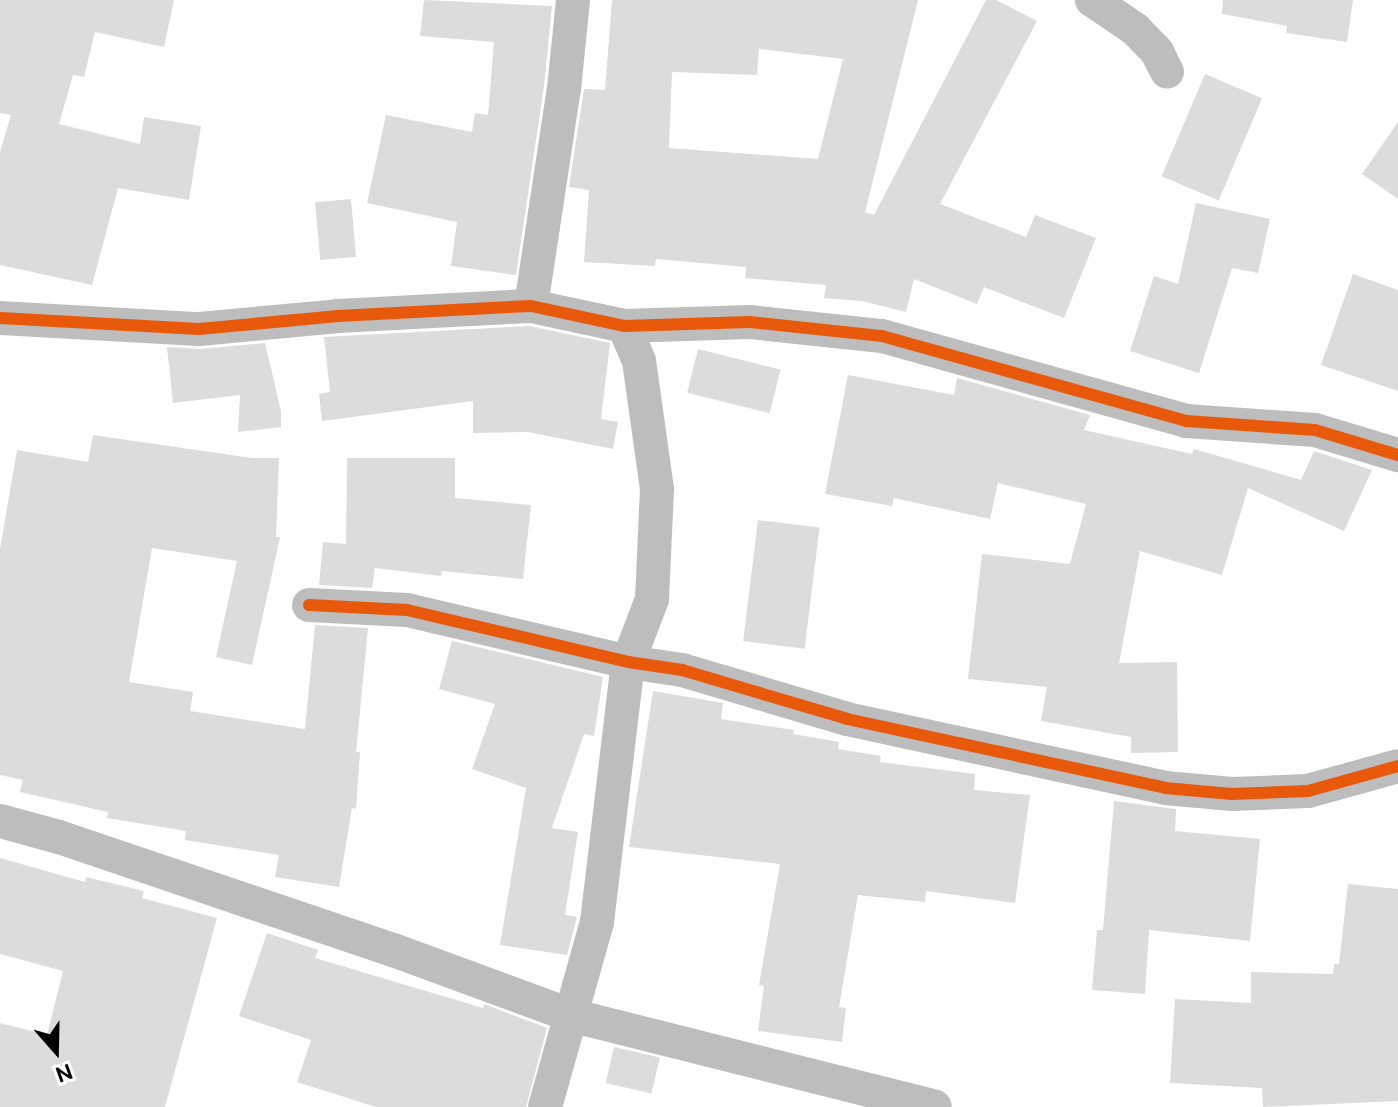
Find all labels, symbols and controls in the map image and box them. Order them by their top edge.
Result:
north arrow [16,1011,96,1091]
text: N [52,1059,76,1089]

